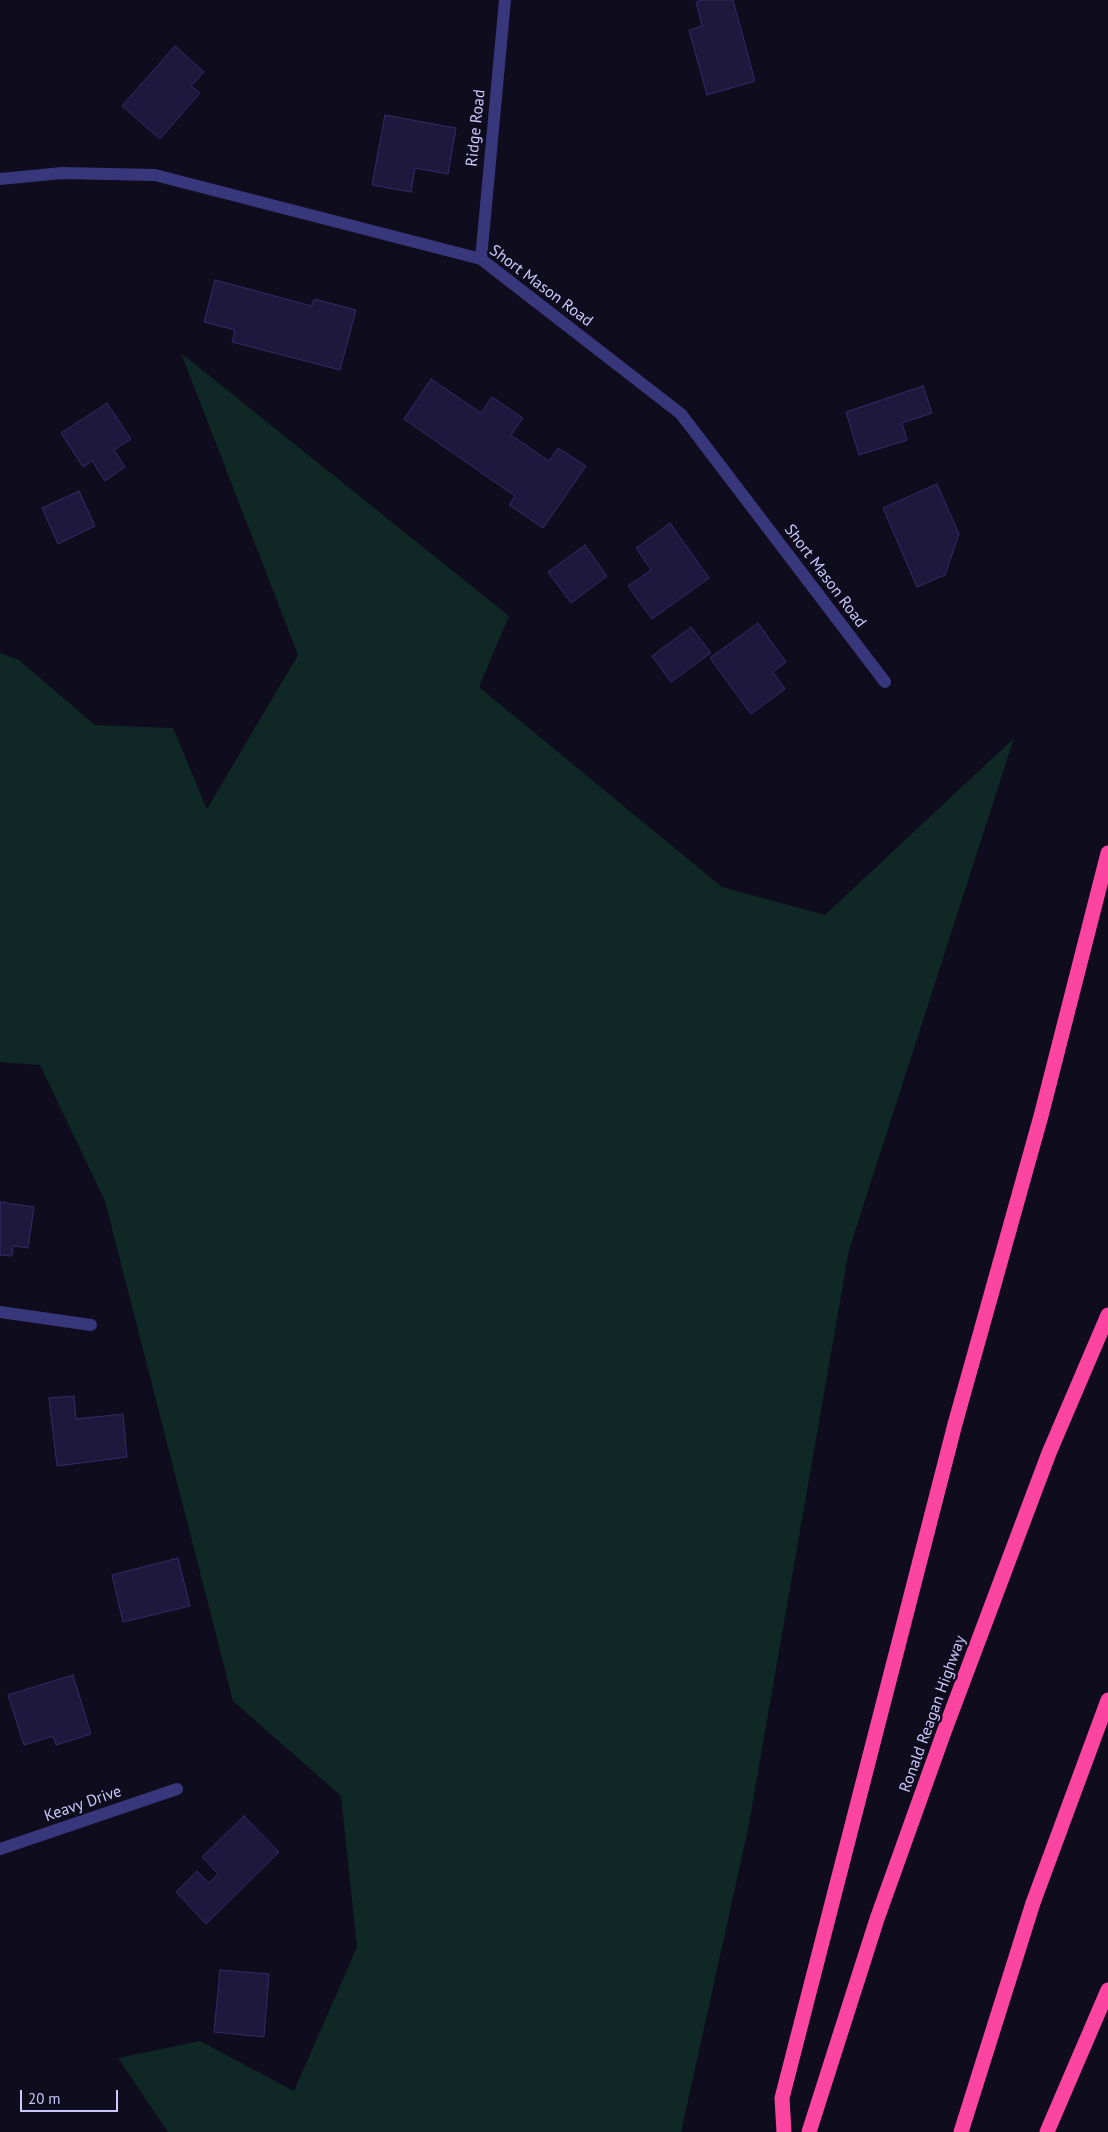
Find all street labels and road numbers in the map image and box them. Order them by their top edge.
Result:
street label: Ridge Road [462,89,490,167]
street label: Short Mason Road [486,241,596,331]
street label: Short Mason Road [780,521,870,631]
street label: Ronald Reagan Highway [896,1633,970,1795]
street label: Keavy Drive [42,1782,124,1826]

